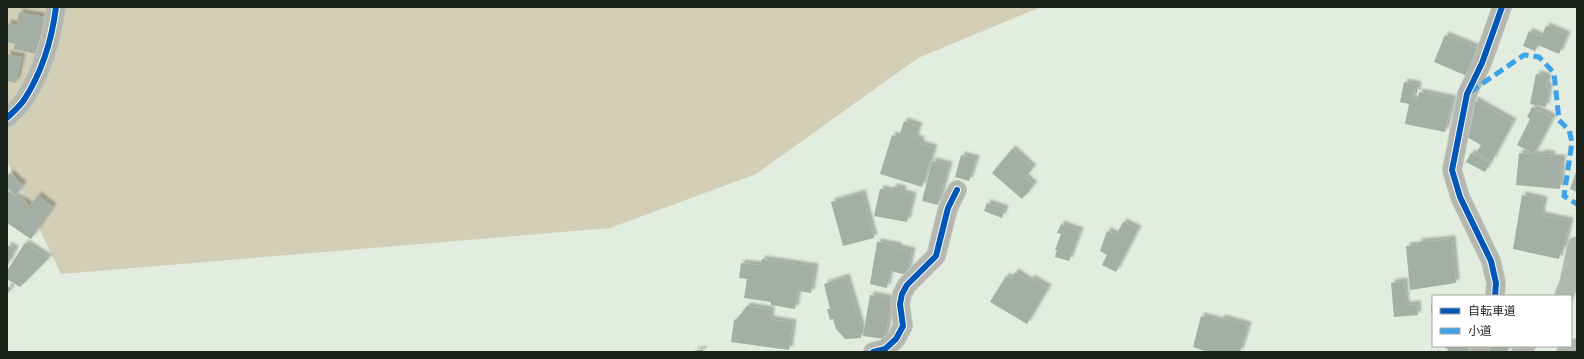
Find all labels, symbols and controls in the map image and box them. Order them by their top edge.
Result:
legend [1432,295,1572,347]
text: 自転車道 [1468,304,1516,318]
text: 小道 [1468,324,1492,338]

